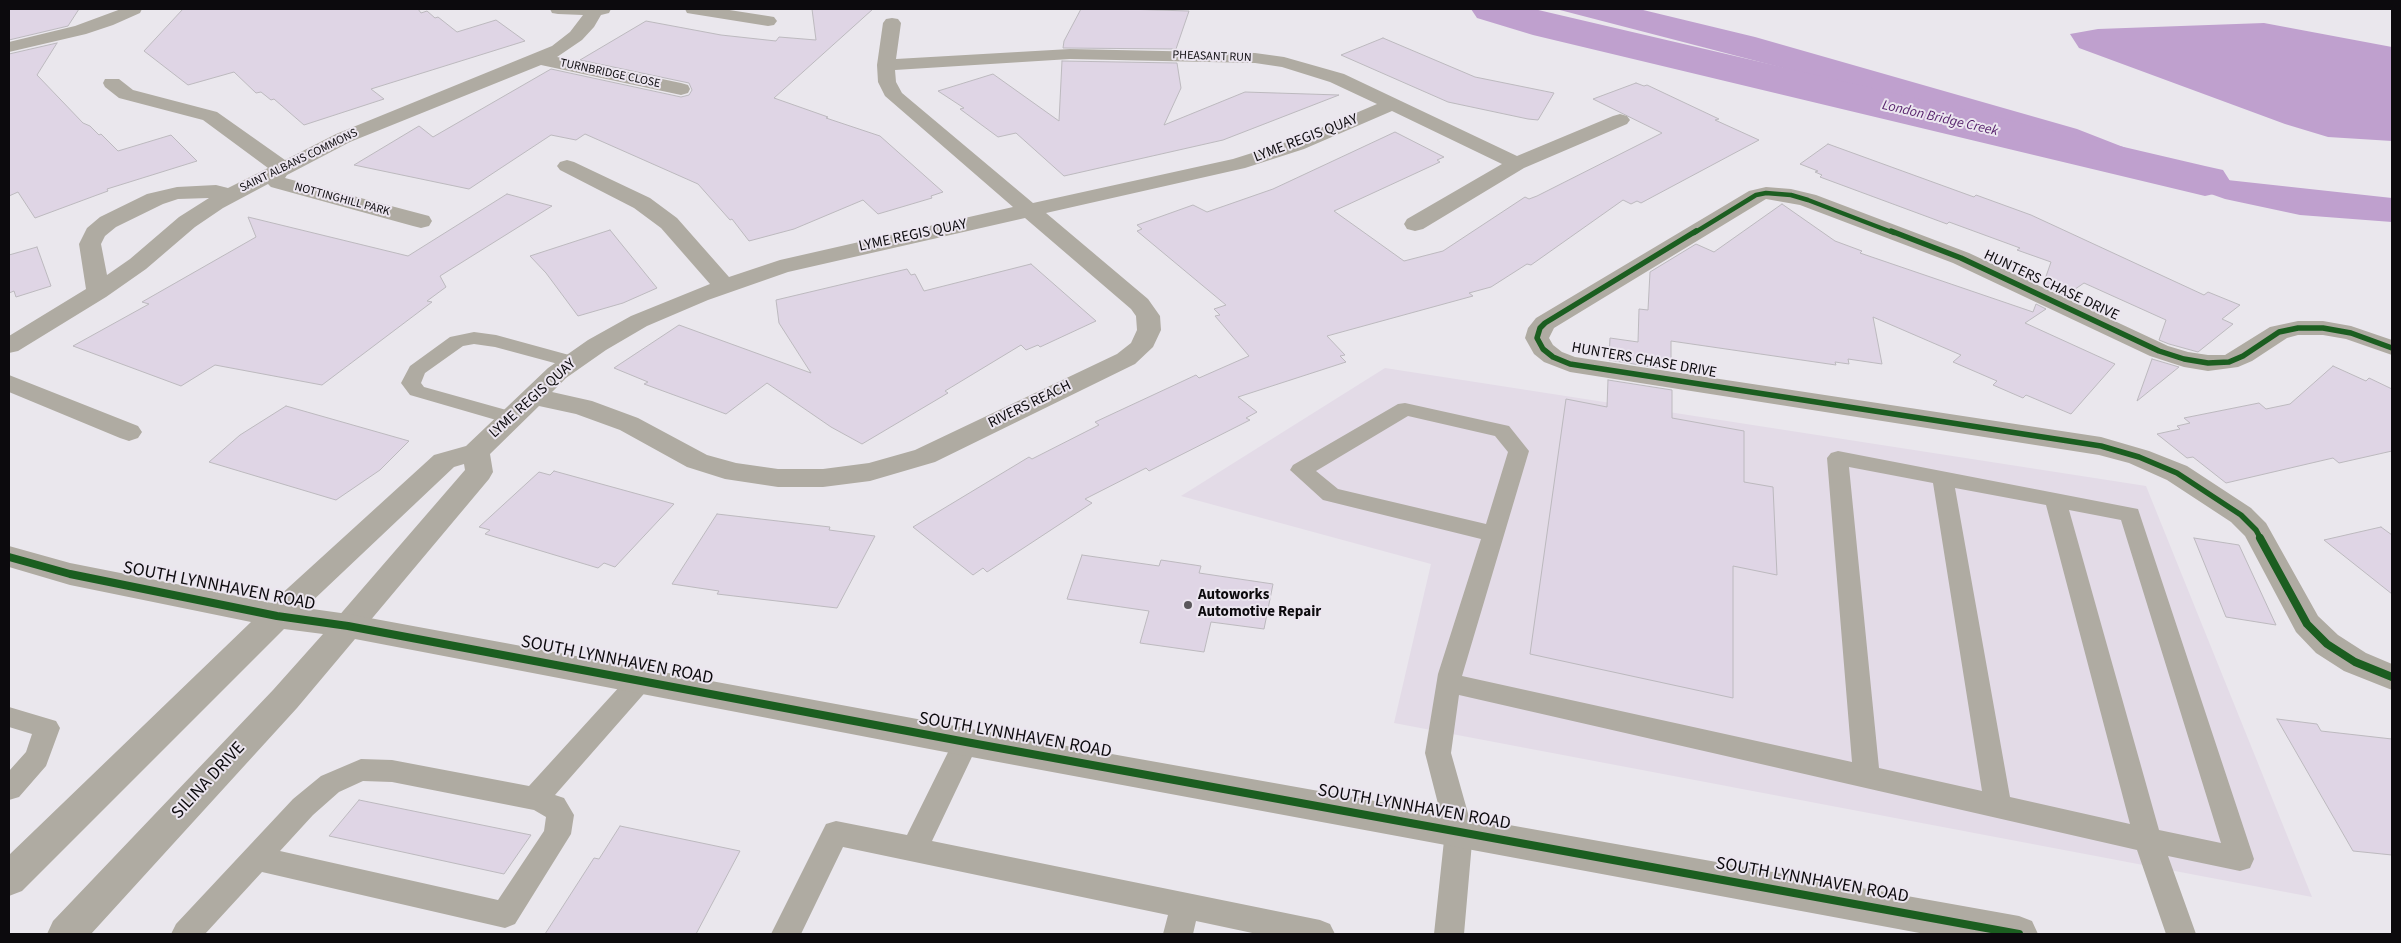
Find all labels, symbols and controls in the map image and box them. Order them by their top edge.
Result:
street label: PHEASANT RUN [1172,48,1252,66]
street label: TURNBRIDGE CLOSE [558,56,662,92]
water label: London Bridge Creek [1880,97,2000,141]
street label: LYME REGIS QUAY [1251,111,1361,167]
street label: SAINT ALBANS COMMONS [238,126,360,196]
street label: NOTTINGHILL PARK [293,180,391,220]
street label: LYME REGIS QUAY [857,216,969,256]
street label: HUNTERS CHASE DRIVE [1981,247,2121,325]
street label: HUNTERS CHASE DRIVE [1570,339,1718,383]
street label: LYME REGIS QUAY [486,355,580,443]
street label: RIVERS REACH [986,377,1074,433]
street label: SOUTH LYNNHAVEN ROAD [121,558,317,616]
place label: Autoworks Automotive Repair [1198,587,1321,622]
marker: Autoworks Automotive Repair [1182,599,1194,611]
street label: SOUTH LYNNHAVEN ROAD [519,632,715,690]
street label: SOUTH LYNNHAVEN ROAD [917,708,1113,764]
street label: SILINA DRIVE [168,738,250,824]
street label: SOUTH LYNNHAVEN ROAD [1316,780,1512,836]
street label: SOUTH LYNNHAVEN ROAD [1714,853,1910,909]

